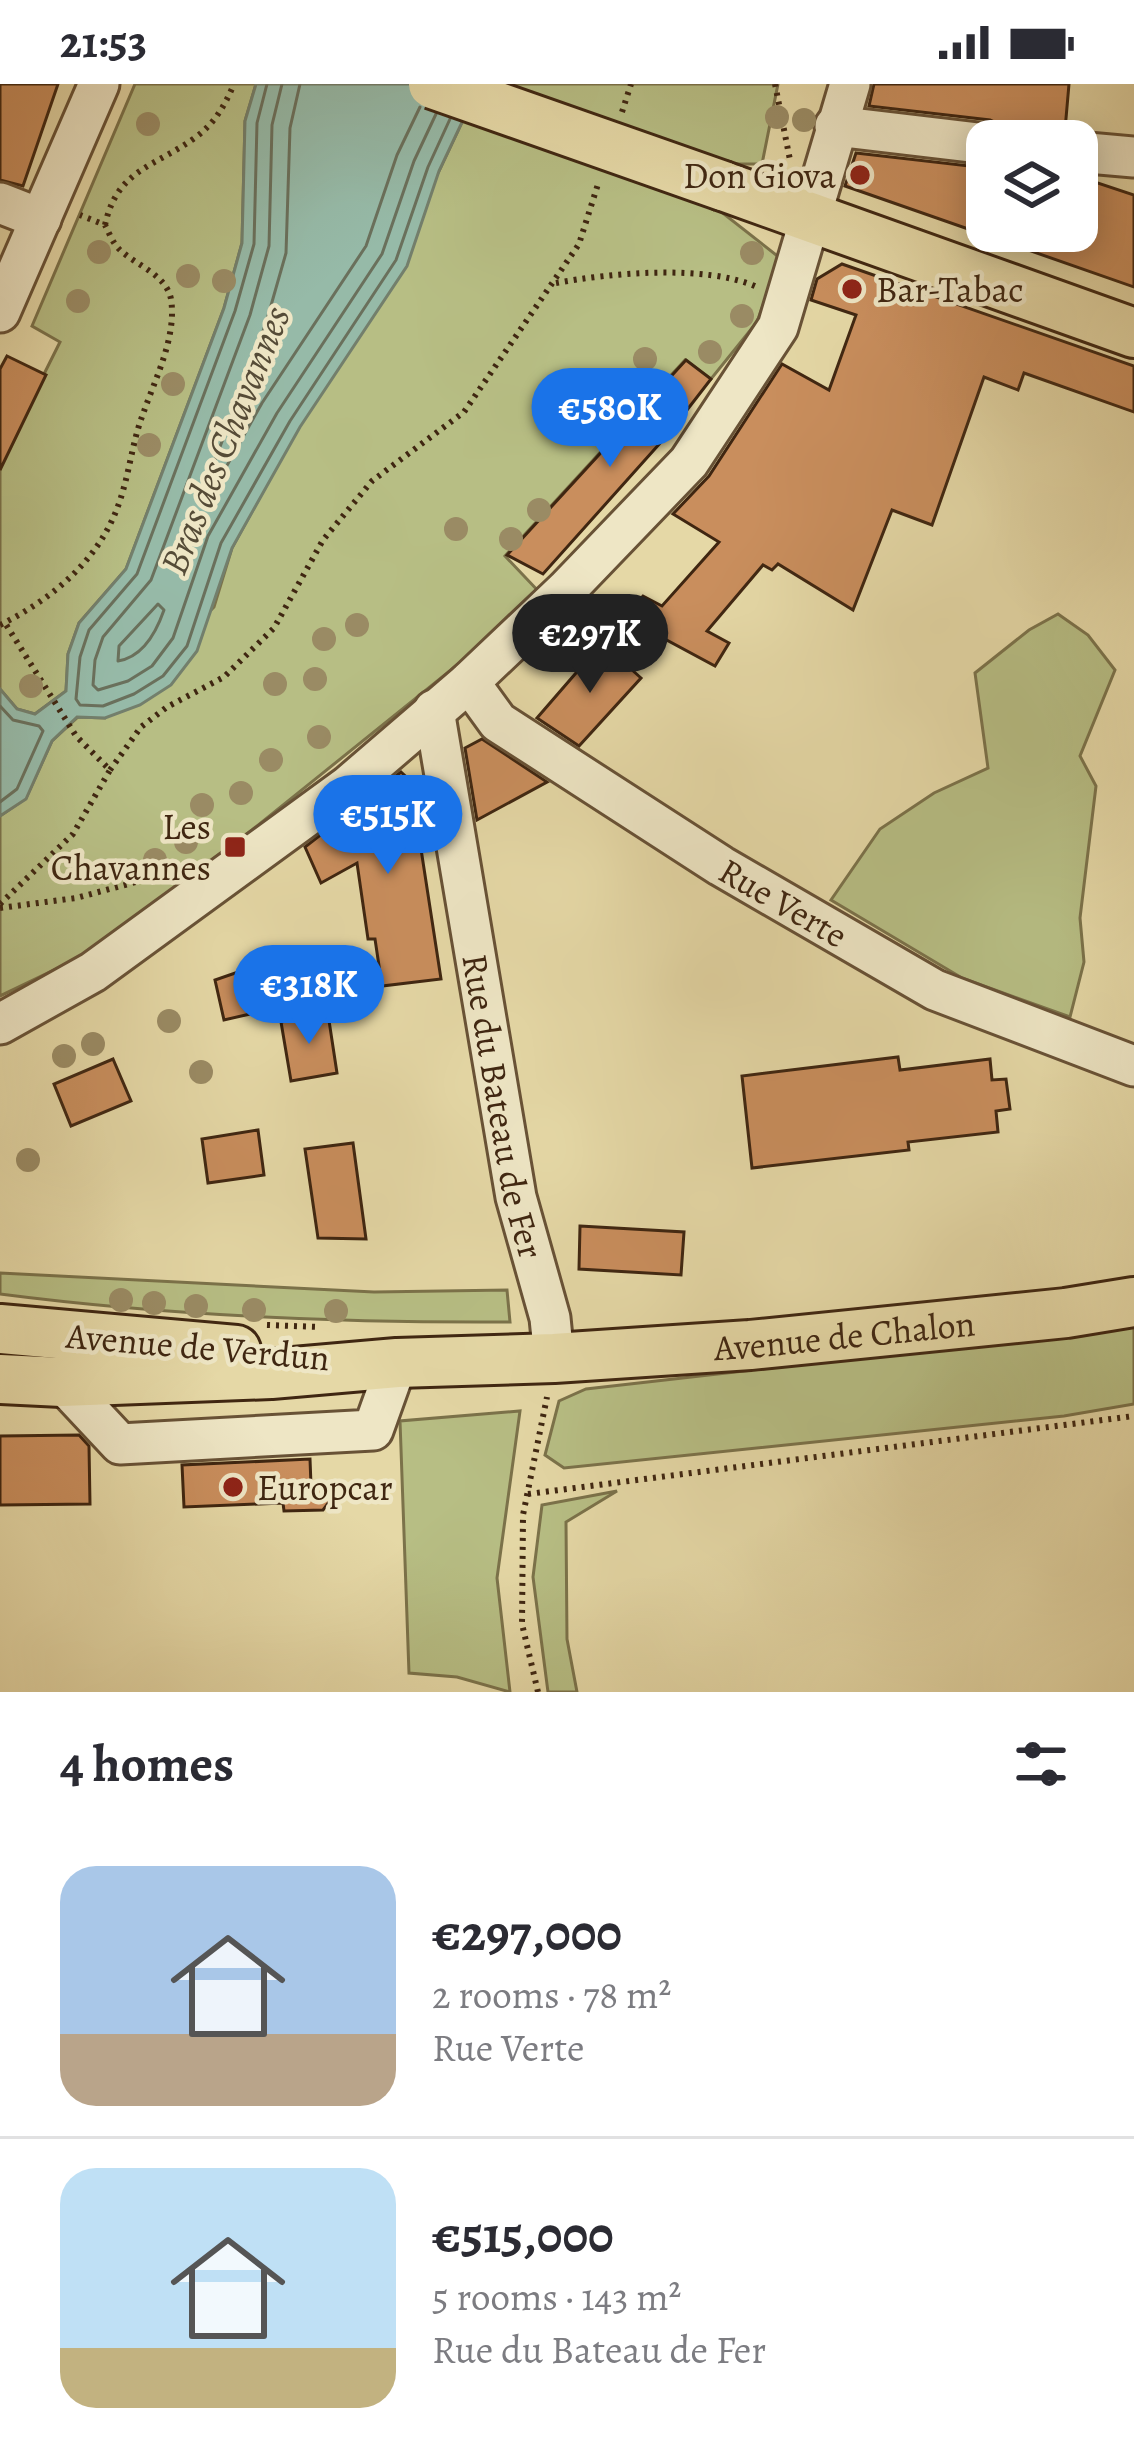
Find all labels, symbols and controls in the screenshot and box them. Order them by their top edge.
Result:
text: 21:53 [60,11,147,73]
map controls [966,120,1098,252]
button: layers [966,120,1098,252]
place label: Don Giova [683,151,836,200]
marker: Don Giova [847,162,873,188]
place label: Bar-Tabac [876,265,1023,314]
marker: Bar-Tabac [839,276,865,302]
water label: Bras des Chavannes [147,298,302,582]
pin: €580K [526,368,694,470]
text: €580K [559,380,662,433]
pin: €297K [506,594,674,696]
text: €297K [539,606,641,659]
pin: €515K [304,775,472,877]
text: €515K [340,787,436,840]
place label: Les Chavannes [51,802,211,892]
marker: Les Chavannes [222,834,248,860]
street label: Rue Verte [710,846,856,959]
pin: €318K [225,945,393,1047]
street label: Rue du Bateau de Fer [450,950,556,1264]
text: €318K [260,957,358,1010]
street label: Avenue de Chalon [711,1298,977,1372]
street label: Avenue de Verdun [63,1310,332,1382]
place label: Europcar [257,1463,393,1512]
marker: Europcar [220,1474,246,1500]
text: 4 homes [60,1729,234,1799]
icon: filters [1008,1731,1074,1797]
text: €297,000 [432,1898,622,1968]
icon: home [156,1914,300,2058]
text: 2 rooms · 78 m² [432,1968,671,2021]
text: Rue Verte [432,2021,585,2074]
text: €515,000 [432,2200,614,2270]
icon: home [156,2216,300,2360]
text: 5 rooms · 143 m² [432,2270,681,2323]
text: Rue du Bateau de Fer [432,2323,766,2376]

